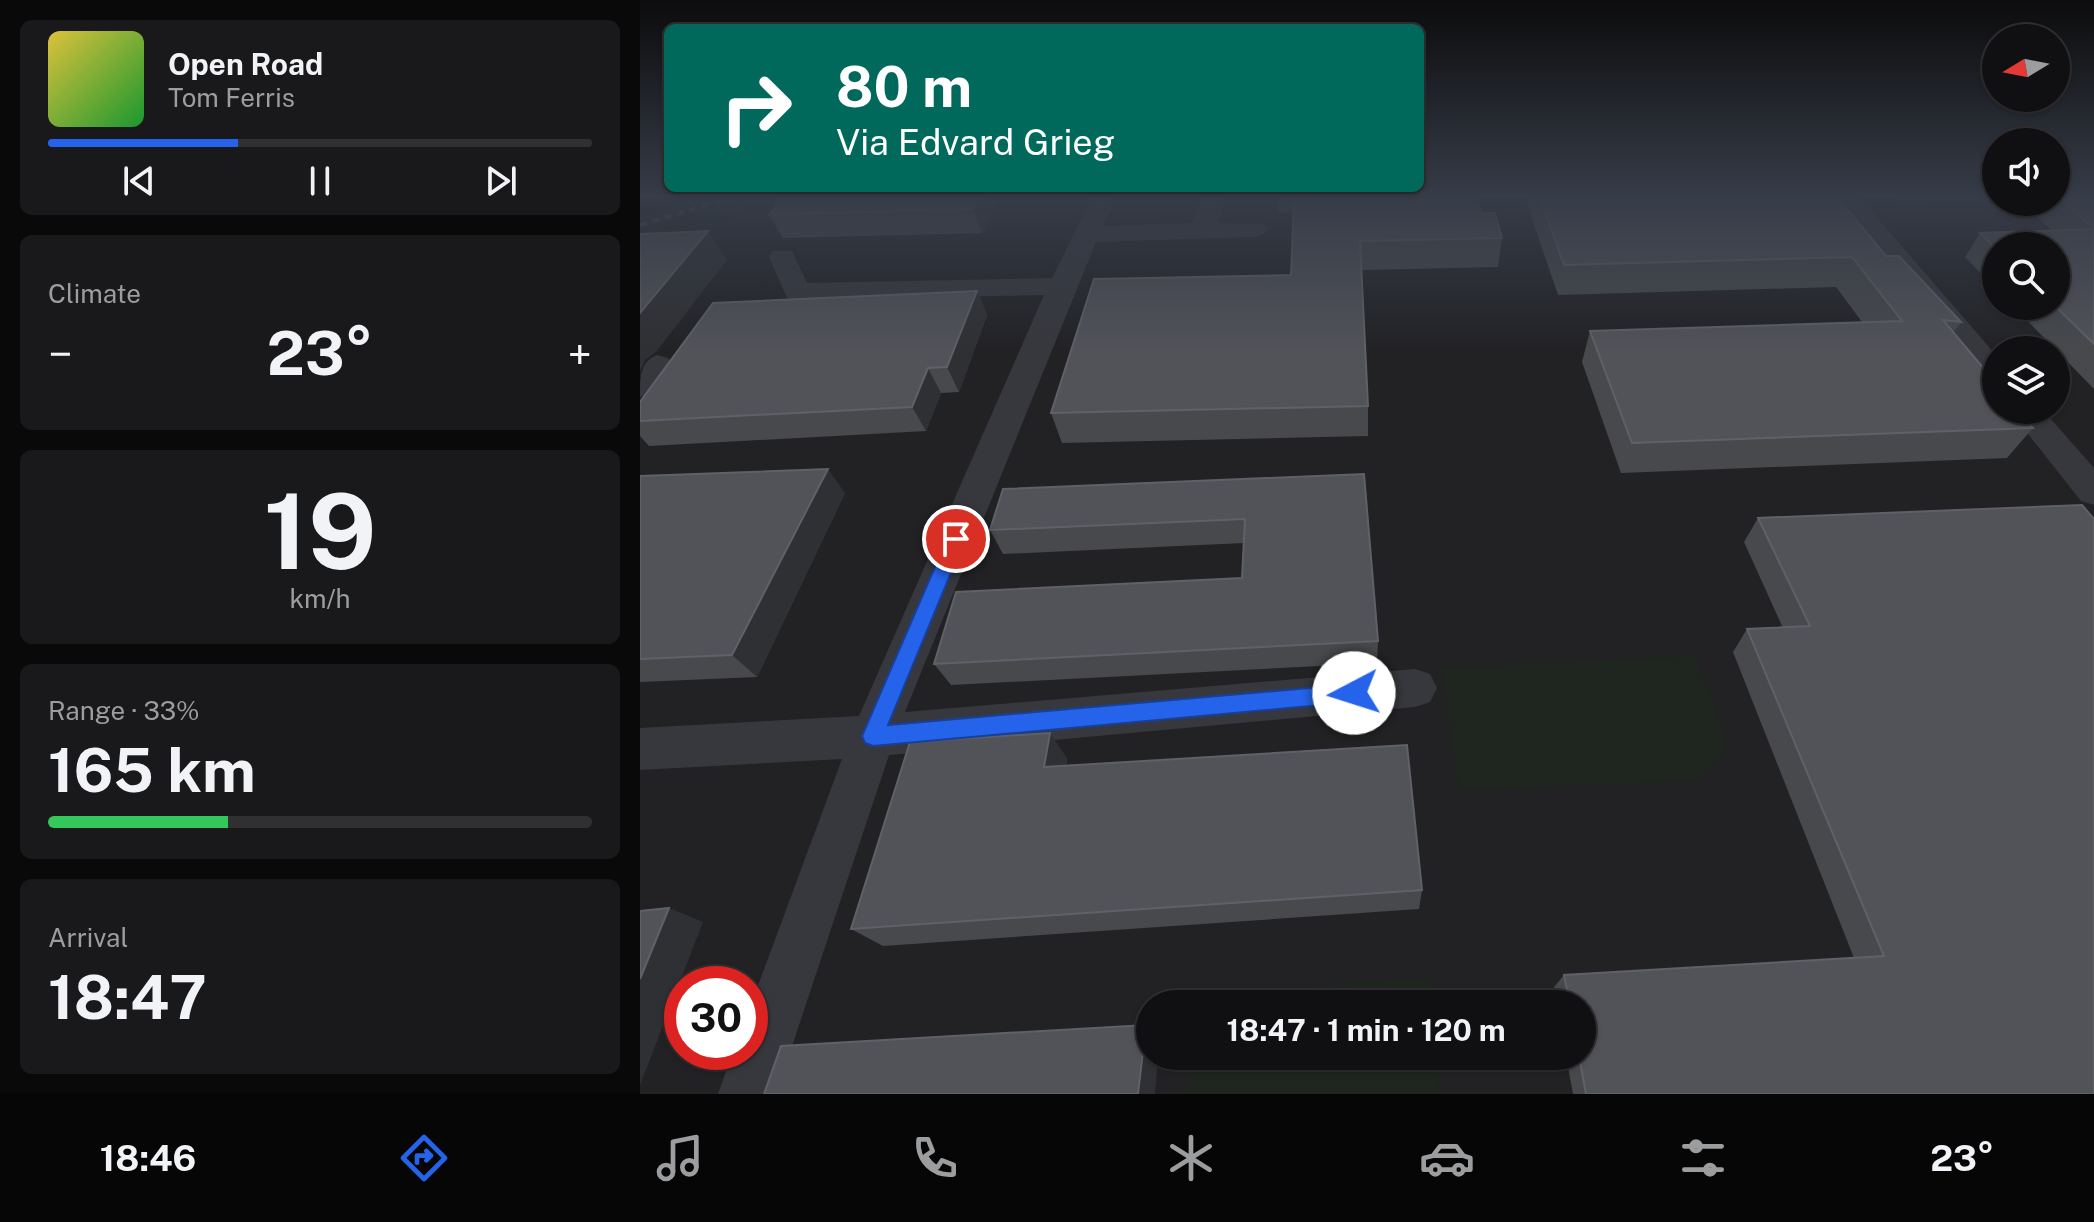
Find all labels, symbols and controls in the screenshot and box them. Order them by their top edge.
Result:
north arrow [1982,24,2070,112]
map controls [1982,24,2070,424]
text: Open Road [168,46,323,82]
text: 80 m [836,54,972,120]
icon: right [704,56,808,160]
text: Tom Ferris [168,82,295,113]
text: Via Edvard Grieg [836,121,1115,163]
button: sound [1982,128,2070,216]
icon: previous [117,159,161,203]
icon: pause [298,159,342,203]
icon: next [479,159,523,203]
button: search [1982,232,2070,320]
text: Climate [48,278,141,309]
text: 23° [267,318,373,389]
text: − [48,328,72,380]
text: + [568,328,592,380]
button: layers [1982,336,2070,424]
text: 19 [263,470,377,592]
pin [922,505,990,573]
icon: arrive [934,517,978,561]
text: km/h [289,583,351,614]
position arrow [1312,651,1396,735]
text: Range · 33% [48,695,200,726]
text: 165 km [48,735,256,806]
text: Arrival [48,922,128,953]
text: 18:47 [48,962,207,1033]
speed limit sign: 30 [664,966,768,1070]
text: 18:47 · 1 min · 120 m [1226,1012,1506,1048]
icon: directions [396,1130,452,1186]
icon: music [652,1130,708,1186]
icon: phone [907,1130,963,1186]
icon: climate [1163,1130,1219,1186]
icon: car [1419,1130,1475,1186]
icon: filters [1675,1130,1731,1186]
text: 18:46 [100,1137,196,1179]
text: 23° [1930,1137,1994,1179]

